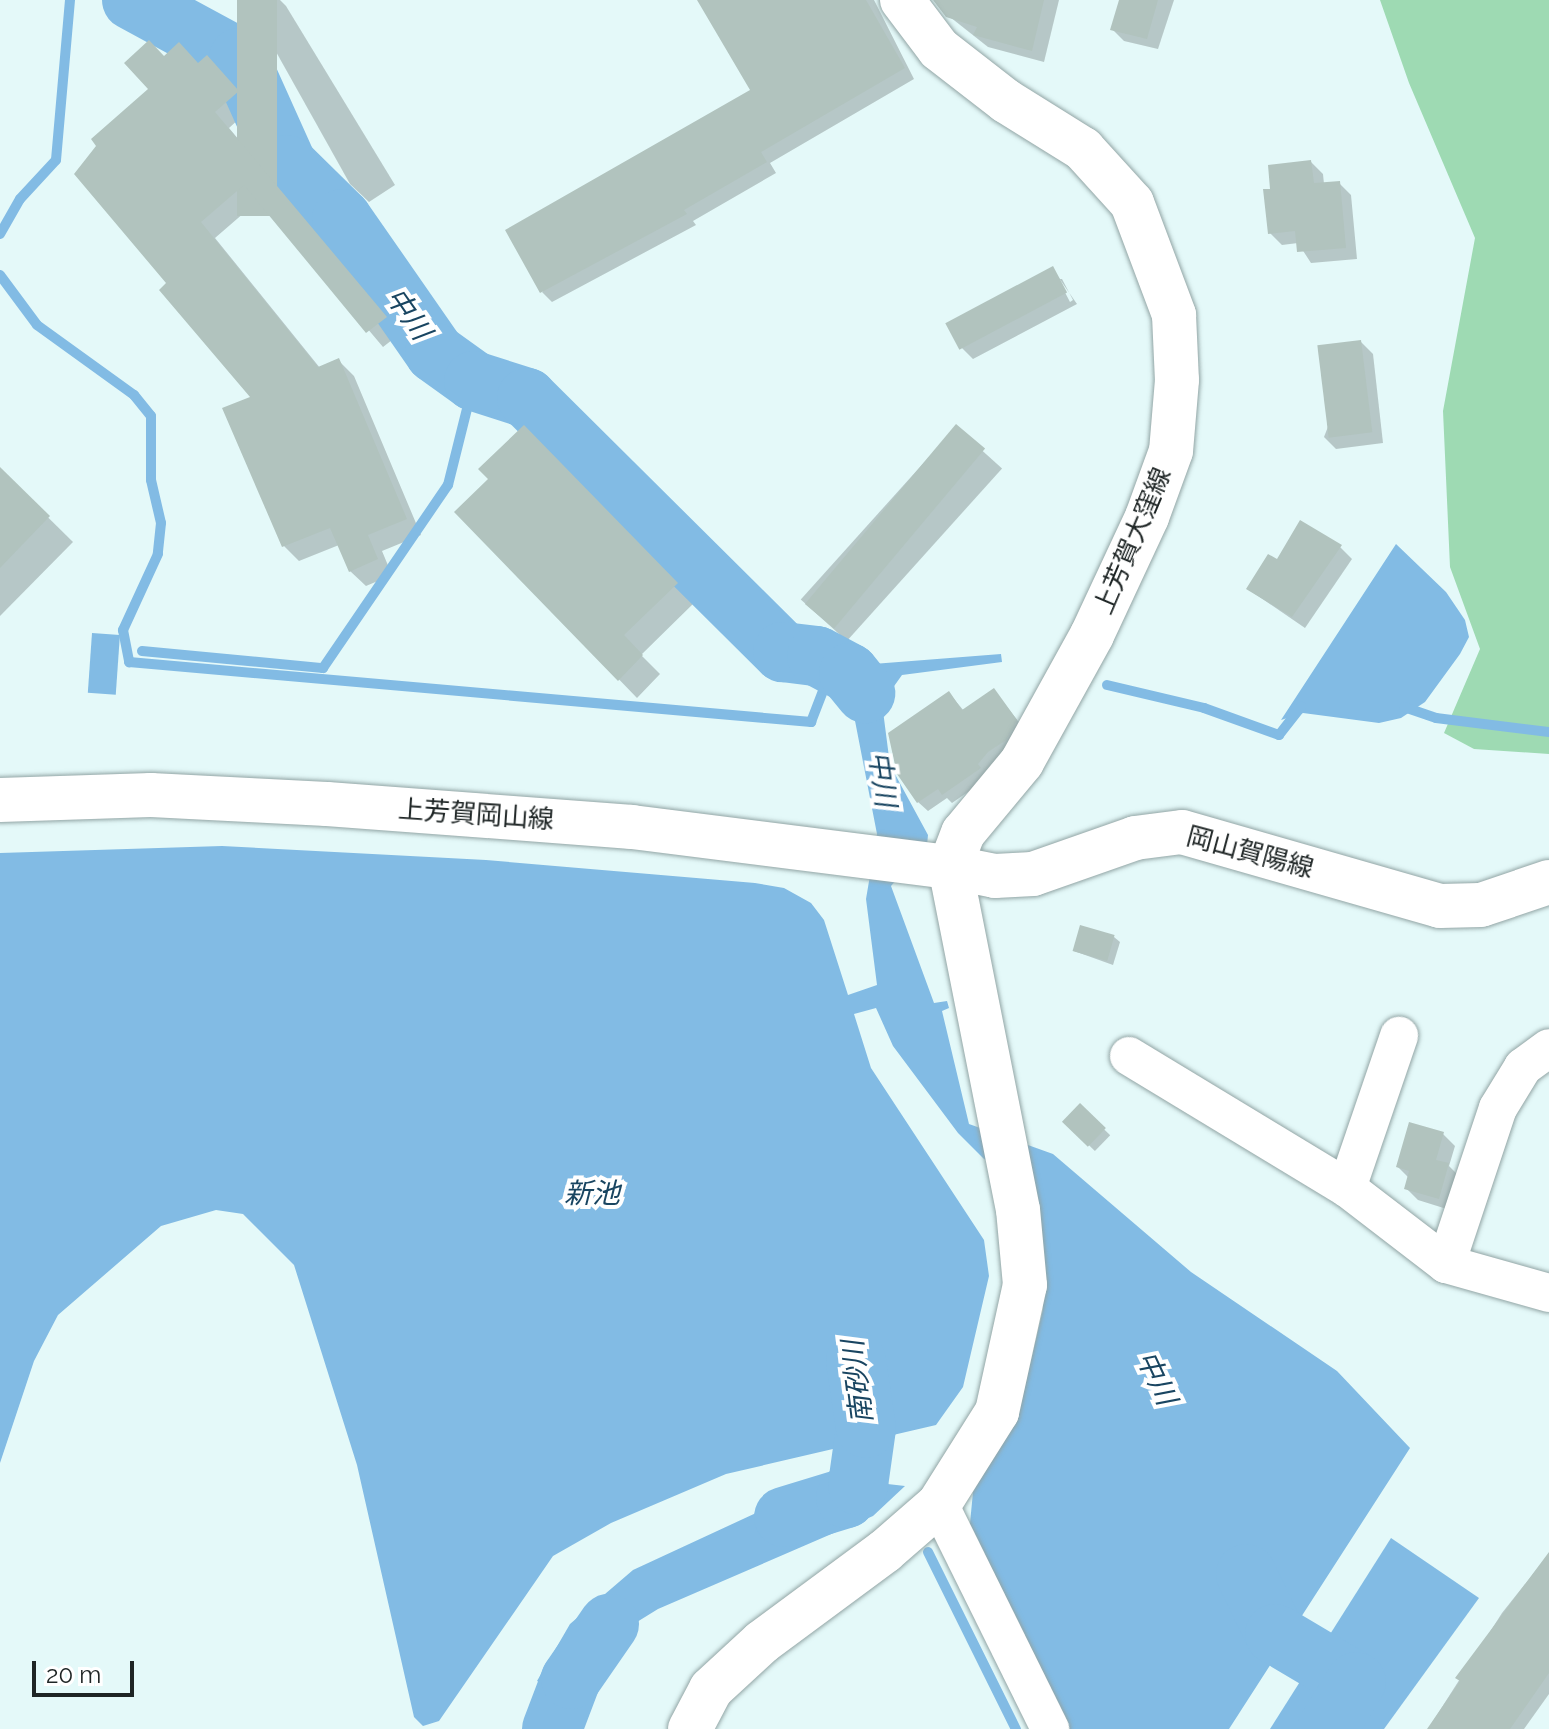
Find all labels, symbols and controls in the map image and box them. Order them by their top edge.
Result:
water label: 中川 [378,281,438,347]
street label: 上芳賀大窪線 [1088,463,1178,619]
water label: 中川 [861,749,903,809]
street label: 上芳賀岡山線 [397,794,555,836]
street label: 岡山賀陽線 [1183,821,1317,885]
water label: 新池 [564,1177,620,1211]
water label: 南砂川 [836,1338,880,1426]
water label: 中川 [1129,1346,1183,1410]
scale bar [36,1645,138,1695]
text: 20 m [46,1660,101,1689]

